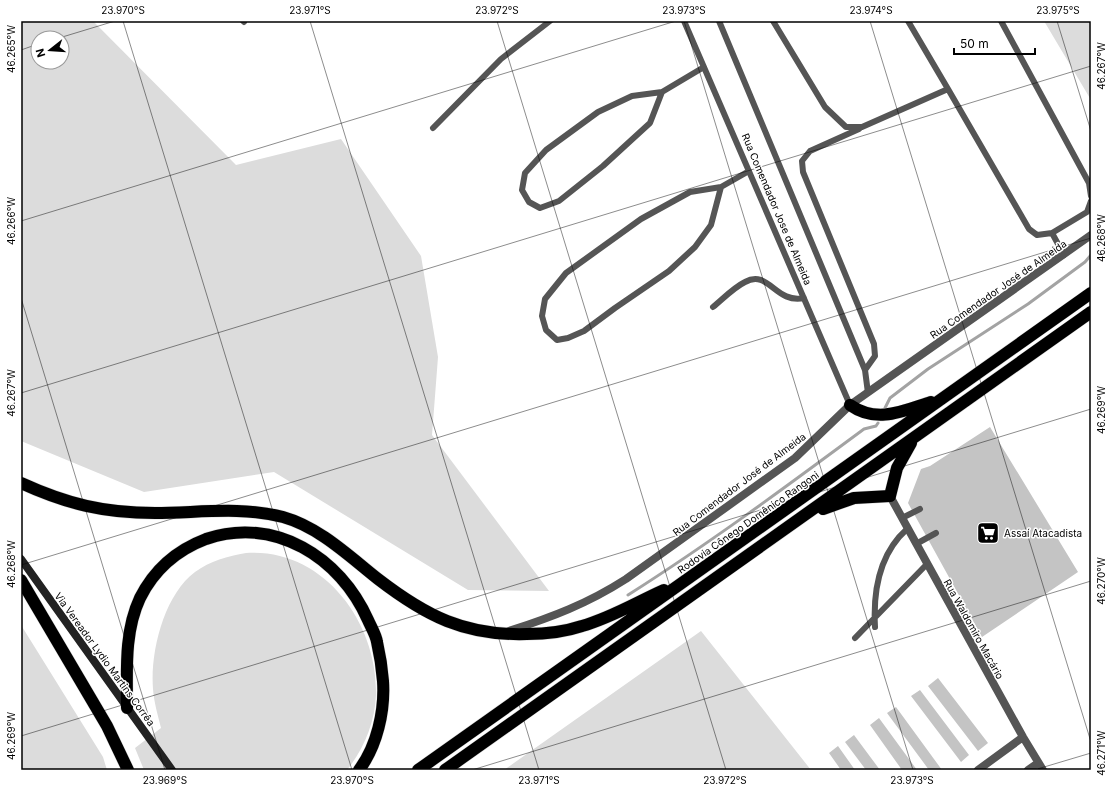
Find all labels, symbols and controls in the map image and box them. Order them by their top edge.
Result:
text: 23.970°S [101,4,145,16]
text: 23.971°S [289,4,331,16]
text: 23.972°S [475,4,519,16]
text: 23.973°S [662,4,706,16]
text: 23.974°S [849,4,893,16]
text: 23.975°S [1036,4,1080,16]
text: 46.265°W [5,25,17,73]
north arrow [30,30,70,70]
scale bar [954,30,1035,56]
text: 50 m [960,36,989,51]
text: 46.267°W [1095,42,1107,90]
text: N [33,47,48,59]
street label: Rua Comendador Jose de Almeida [740,131,814,287]
text: 46.266°W [5,197,17,245]
text: 46.268°W [1095,214,1107,262]
street label: Rua Comendador José de Almeida [928,237,1068,341]
text: 46.267°W [5,369,17,417]
text: 46.269°W [1095,386,1107,434]
street label: Rua Comendador José de Almeida [670,430,808,538]
street label: Rodovia Cônego Domênico Rangoni [675,468,821,576]
supermarket icon: Assaí Atacadista [975,520,1001,546]
place label: Assaí Atacadista [1004,527,1082,539]
text: 46.268°W [5,540,17,588]
text: 46.270°W [1095,557,1107,605]
street label: Rua Waldomiro Macário [942,577,1006,681]
street label: Via Vereador Lydio Martins Corrêa [52,590,158,728]
text: 46.269°W [5,712,17,760]
text: 46.271°W [1095,730,1107,776]
text: 23.969°S [143,774,187,786]
text: 23.970°S [330,774,374,786]
text: 23.971°S [518,774,560,786]
text: 23.972°S [703,774,747,786]
text: 23.973°S [890,774,934,786]

